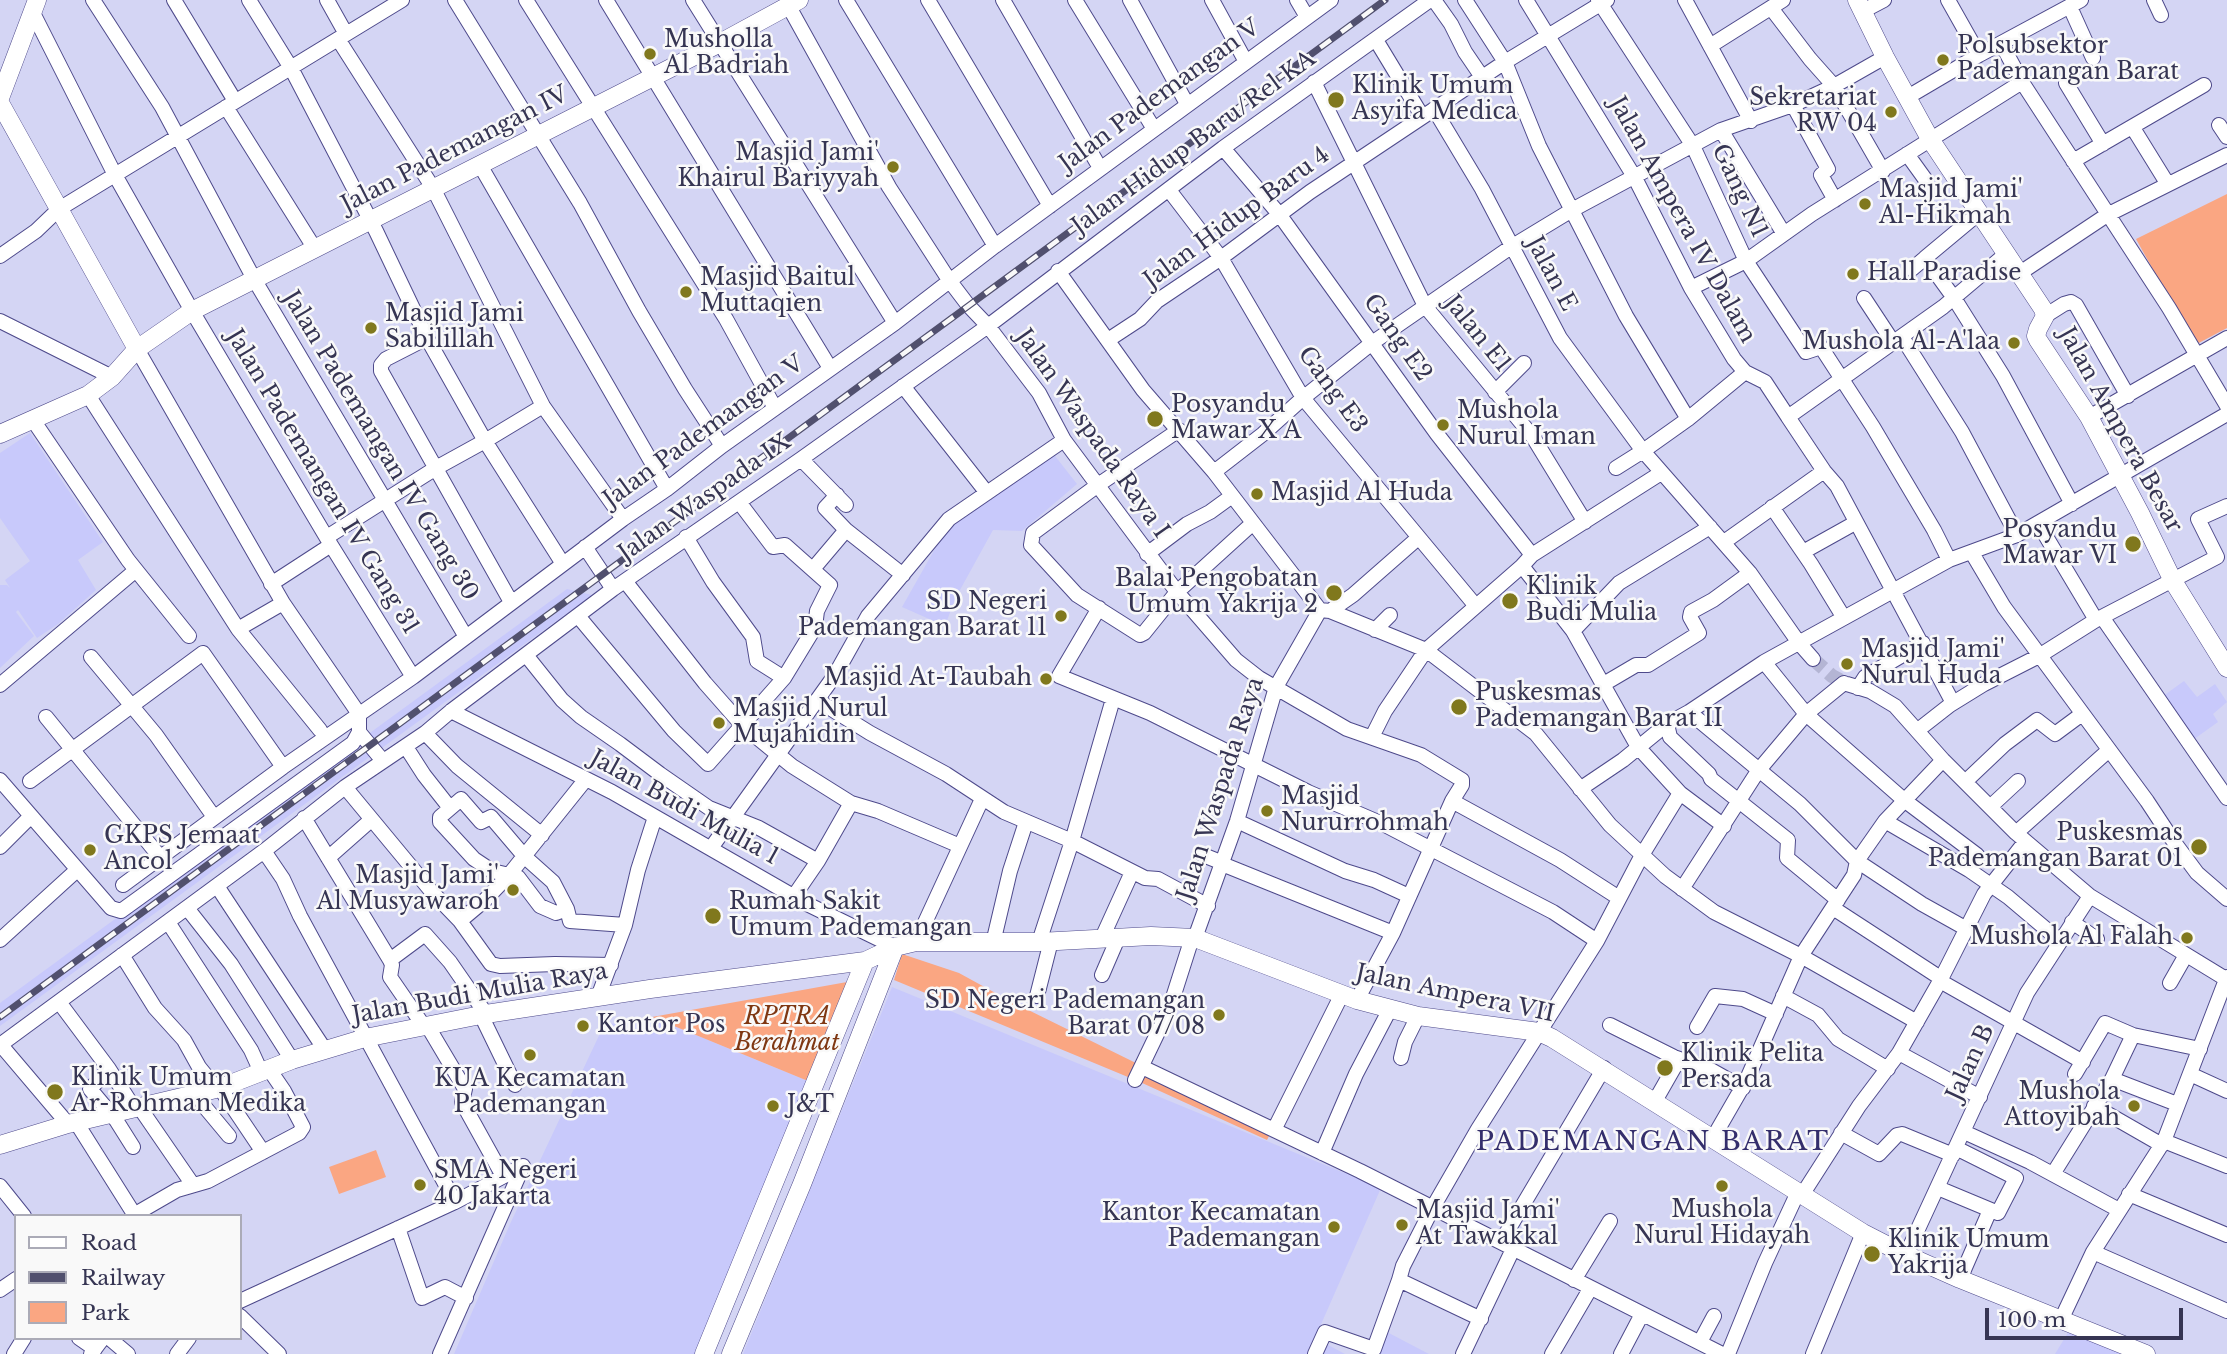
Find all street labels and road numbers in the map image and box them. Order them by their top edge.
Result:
street label: Jalan Pademangan V [1054,14,1266,178]
street label: Jalan Hidup Baru/Rel KA [1067,45,1321,241]
street label: Jalan Pademangan IV [337,81,573,219]
street label: Jalan Ampera IV Dalam [1603,92,1761,348]
street label: Gang N1 [1705,140,1773,242]
street label: Jalan Hidup Baru 4 [1139,141,1335,295]
street label: Jalan E [1520,232,1582,316]
street label: Jalan Pademangan IV Gang 30 [276,286,484,606]
street label: Gang E2 [1357,289,1437,387]
street label: Jalan E1 [1438,290,1516,378]
street label: Jalan Ampera Besar [2052,323,2188,537]
street label: Jalan Waspada Raya I [1009,324,1175,544]
street label: Jalan Pademangan IV Gang 31 [220,325,424,639]
street label: Gang E3 [1291,342,1373,438]
street label: Jalan Pademangan V [598,350,810,514]
street label: Jalan Waspada IX [614,428,796,568]
street label: Jalan Waspada Raya [1172,674,1270,904]
street label: Jalan Budi Mulia 1 [585,745,783,871]
street label: Jalan Budi Mulia Raya [350,958,610,1030]
street label: Jalan Ampera VII [1353,959,1557,1029]
street label: Jalan B [1941,1020,2001,1106]

